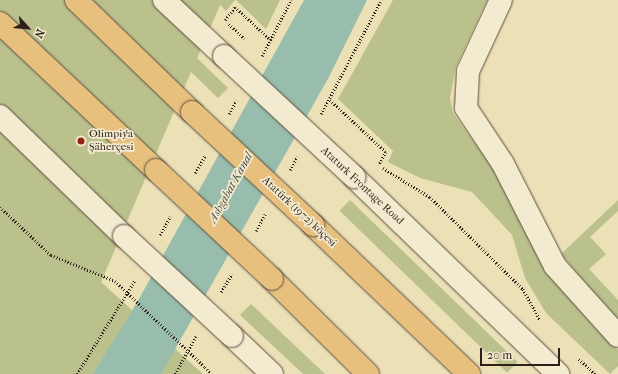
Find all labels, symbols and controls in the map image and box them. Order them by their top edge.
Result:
north arrow [8,8,48,48]
text: N [31,27,47,40]
place label: Olimpiýa Şäherçesi [89,128,134,154]
marker: Olimpiýa Şäherçesi [76,136,86,146]
street label: Ataturk Frontage Road [318,144,406,228]
water label: Ashgabat Kanal [206,150,256,226]
street label: Atatürk (1972) köçesi [259,174,339,250]
scale bar [482,340,562,366]
text: 20 m [487,348,512,362]

